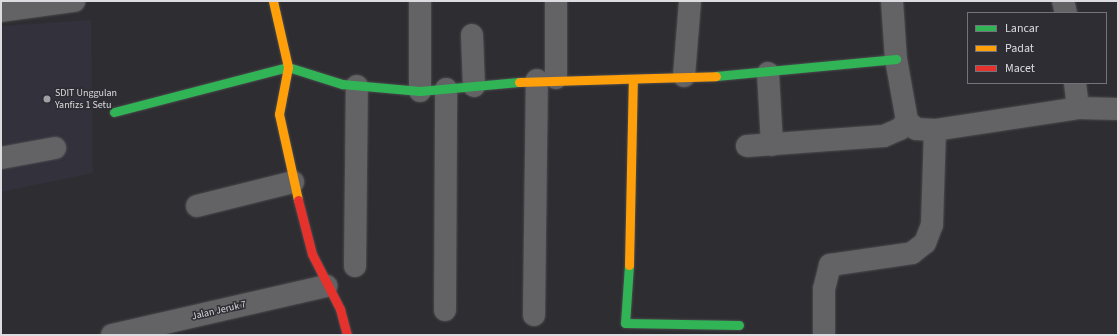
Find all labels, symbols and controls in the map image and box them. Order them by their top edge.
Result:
legend [967,12,1107,84]
text: Lancar [1005,20,1039,37]
text: Padat [1005,40,1034,57]
text: Macet [1005,60,1035,77]
place label: SDIT Unggulan Yanfizs 1 Setu [55,87,117,110]
marker: SDIT Unggulan Yanfizs 1 Setu [42,94,52,104]
street label: Jalan Jeruk 7 [191,299,247,323]

